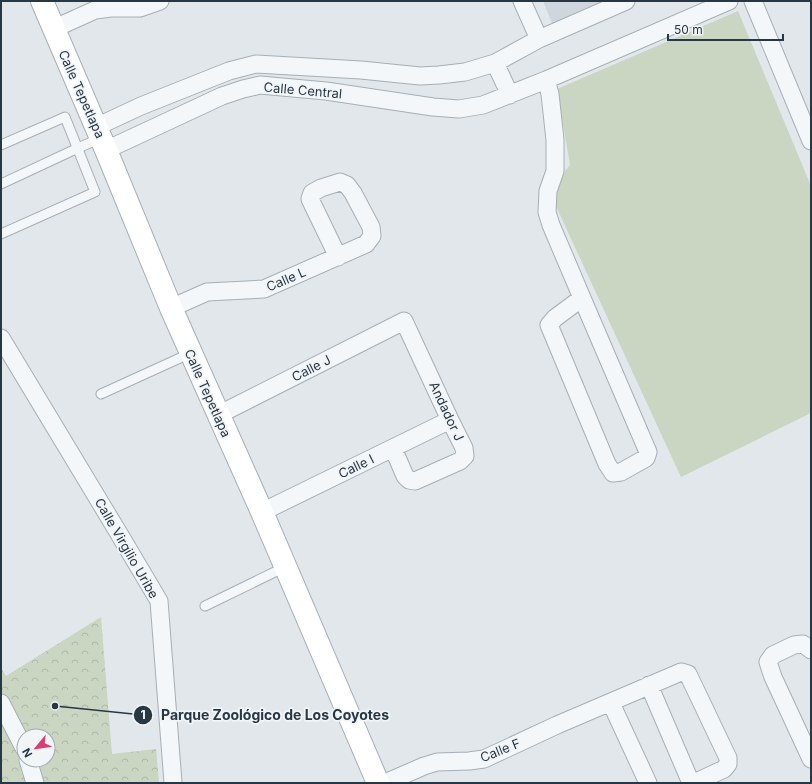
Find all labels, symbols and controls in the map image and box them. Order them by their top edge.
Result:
scale bar [668,16,783,42]
text: 50 m [674,22,703,37]
street label: Calle Tepetlapa [55,47,109,141]
street label: Calle Central [263,79,343,101]
street label: Calle L [264,263,308,295]
street label: Calle Tepetlapa [181,346,235,440]
street label: Calle J [289,351,333,385]
street label: Andador J [426,379,468,443]
street label: Calle I [335,451,377,481]
street label: Calle Virgilio Uribe [92,495,162,601]
callout: Parque Zoológico de Los Coyotes [133,702,397,728]
text: Parque Zoológico de Los Coyotes [161,706,389,723]
text: 1 [140,707,146,722]
north arrow [16,728,56,768]
street label: Calle F [478,735,522,765]
text: N [19,746,35,760]

